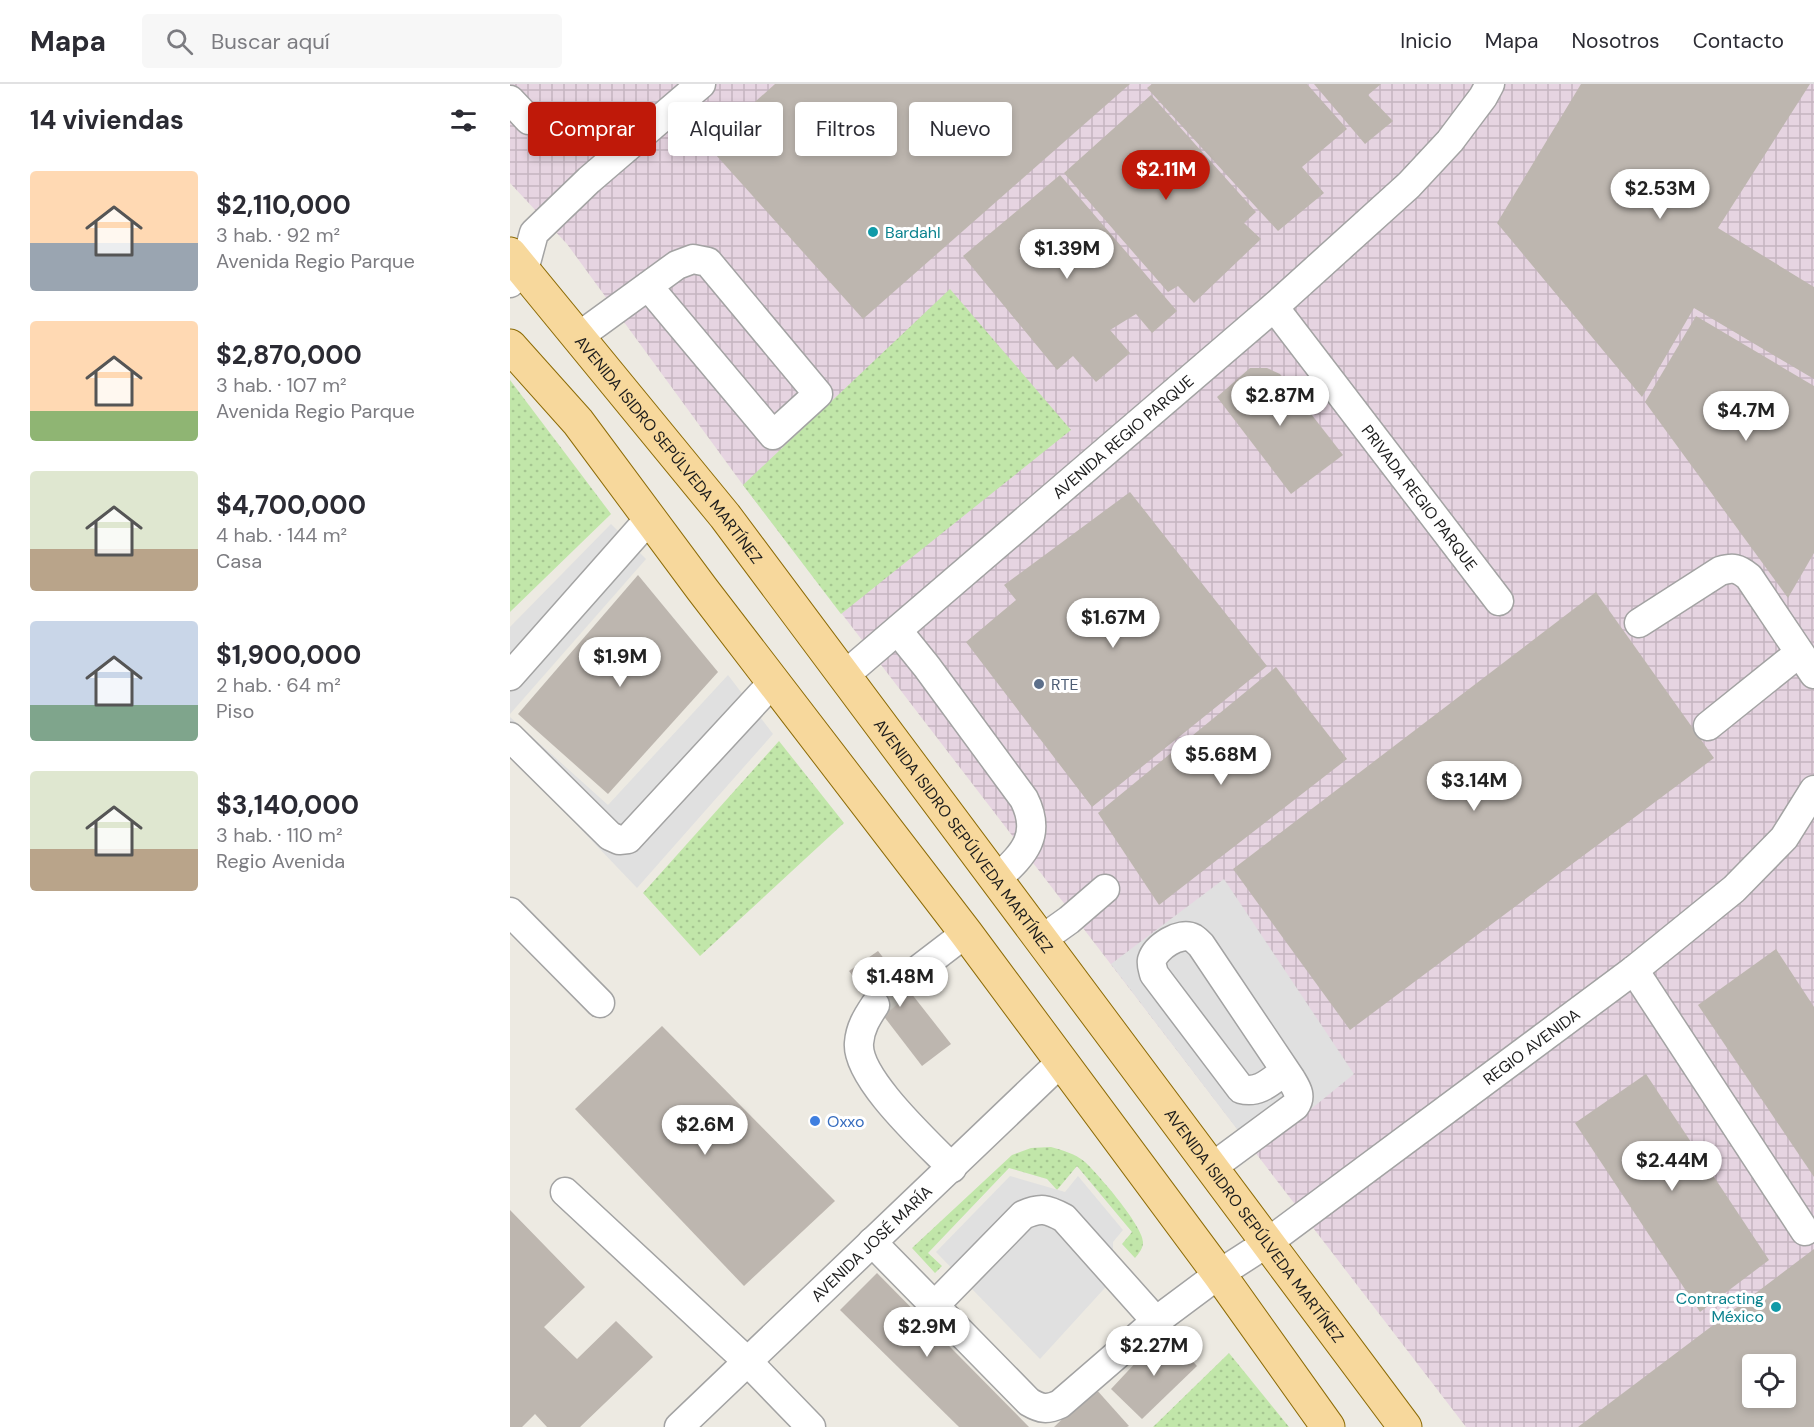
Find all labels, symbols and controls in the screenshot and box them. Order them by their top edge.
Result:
search box [142,14,562,68]
text: Mapa [30,23,106,60]
icon: search [163,25,196,58]
text: Buscar aquí [211,27,330,56]
text: Inicio [1400,27,1452,55]
text: Mapa [1485,27,1539,55]
text: Nosotros [1572,27,1660,55]
text: Contacto [1693,27,1784,55]
chip: Comprar [528,102,656,156]
chip: Alquilar [668,102,783,156]
chip: Filtros [795,102,897,156]
chip: Nuevo [909,102,1012,156]
text: 14 viviendas [30,103,184,137]
icon: filters [447,104,480,137]
pin: $2.11M [1117,150,1215,201]
text: $2.11M [1136,156,1196,182]
pin: $2.53M [1611,169,1709,220]
text: $2.53M [1625,175,1695,201]
text: $2,110,000 [216,188,351,222]
icon: home [78,195,150,267]
text: 3 hab. · 92 m² [216,222,340,248]
place label: Bardahl [885,222,940,243]
marker: Bardahl [866,225,880,239]
pin: $1.39M [1018,229,1116,280]
text: $1.39M [1034,235,1100,261]
text: Avenida Regio Parque [216,248,415,274]
street label: AVENIDA ISIDRO SEPÚLVEDA MARTÍNEZ [570,331,767,568]
text: $2,870,000 [216,338,362,372]
icon: home [78,345,150,417]
street label: AVENIDA REGIO PARQUE [1048,371,1198,504]
text: 3 hab. · 107 m² [216,372,347,398]
pin: $2.87M [1231,376,1329,427]
text: $2.87M [1245,382,1315,408]
pin: $4.7M [1704,391,1788,442]
text: $4.7M [1717,397,1775,423]
text: Avenida Regio Parque [216,398,415,424]
street label: PRIVADA REGIO PARQUE [1357,421,1482,575]
text: $4,700,000 [216,488,366,522]
icon: home [78,495,150,567]
text: 4 hab. · 144 m² [216,522,347,548]
text: Casa [216,548,262,574]
pin: $1.67M [1064,598,1162,649]
text: $1.67M [1081,604,1145,630]
pin: $1.9M [578,637,662,688]
text: $1,900,000 [216,638,361,672]
text: $1.9M [593,643,647,669]
icon: home [78,645,150,717]
text: 2 hab. · 64 m² [216,672,341,698]
place label: RTE [1051,674,1079,695]
marker: RTE [1032,677,1046,691]
text: Piso [216,698,254,724]
street label: AVENIDA ISIDRO SEPÚLVEDA MARTÍNEZ [869,715,1058,958]
pin: $5.68M [1172,735,1270,786]
text: $5.68M [1185,741,1257,767]
pin: $3.14M [1425,761,1523,812]
text: $3.14M [1441,767,1507,793]
text: $3,140,000 [216,788,359,822]
icon: home [78,795,150,867]
text: 3 hab. · 110 m² [216,822,343,848]
text: Regio Avenida [216,848,345,874]
pin: $1.48M [851,957,949,1008]
text: $1.48M [866,963,934,989]
street label: REGIO AVENIDA [1479,1004,1585,1090]
street label: AVENIDA ISIDRO SEPÚLVEDA MARTÍNEZ [1160,1104,1348,1347]
pin: $2.6M [663,1105,747,1156]
text: $2.6M [676,1111,734,1137]
place label: Oxxo [827,1111,864,1132]
marker: Oxxo [808,1114,822,1128]
pin: $2.44M [1623,1141,1721,1192]
text: $2.44M [1636,1147,1708,1173]
street label: AVENIDA JOSÉ MARÍA [807,1181,937,1306]
place label: Contracting México [1676,1288,1764,1327]
marker: Contracting México [1769,1300,1783,1314]
pin: $2.9M [885,1307,969,1358]
text: $2.9M [898,1313,956,1339]
pin: $2.27M [1105,1326,1203,1377]
text: $2.27M [1120,1332,1188,1358]
map controls [1742,1354,1796,1408]
button: locate [1742,1354,1796,1408]

